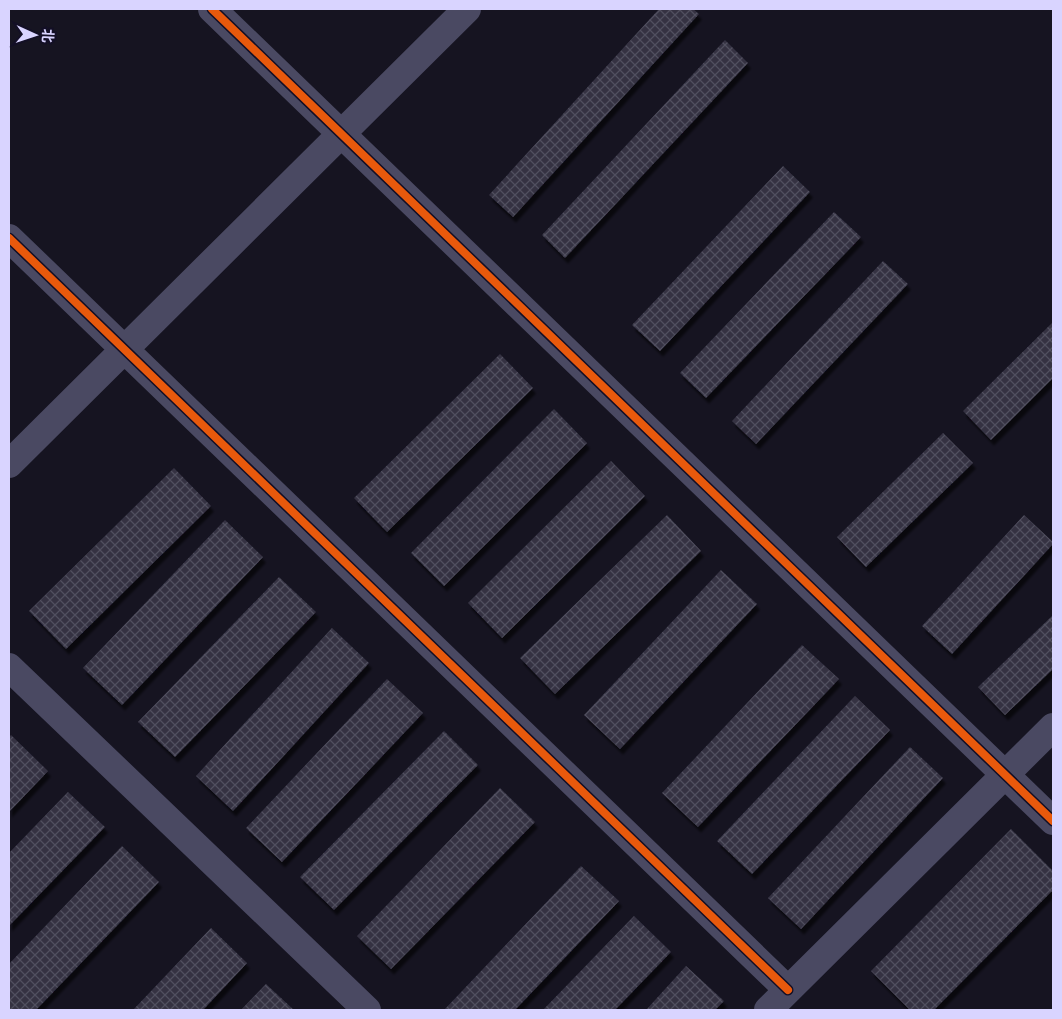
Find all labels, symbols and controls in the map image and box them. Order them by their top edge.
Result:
north arrow [10,10,60,60]
text: 北 [39,28,56,43]

